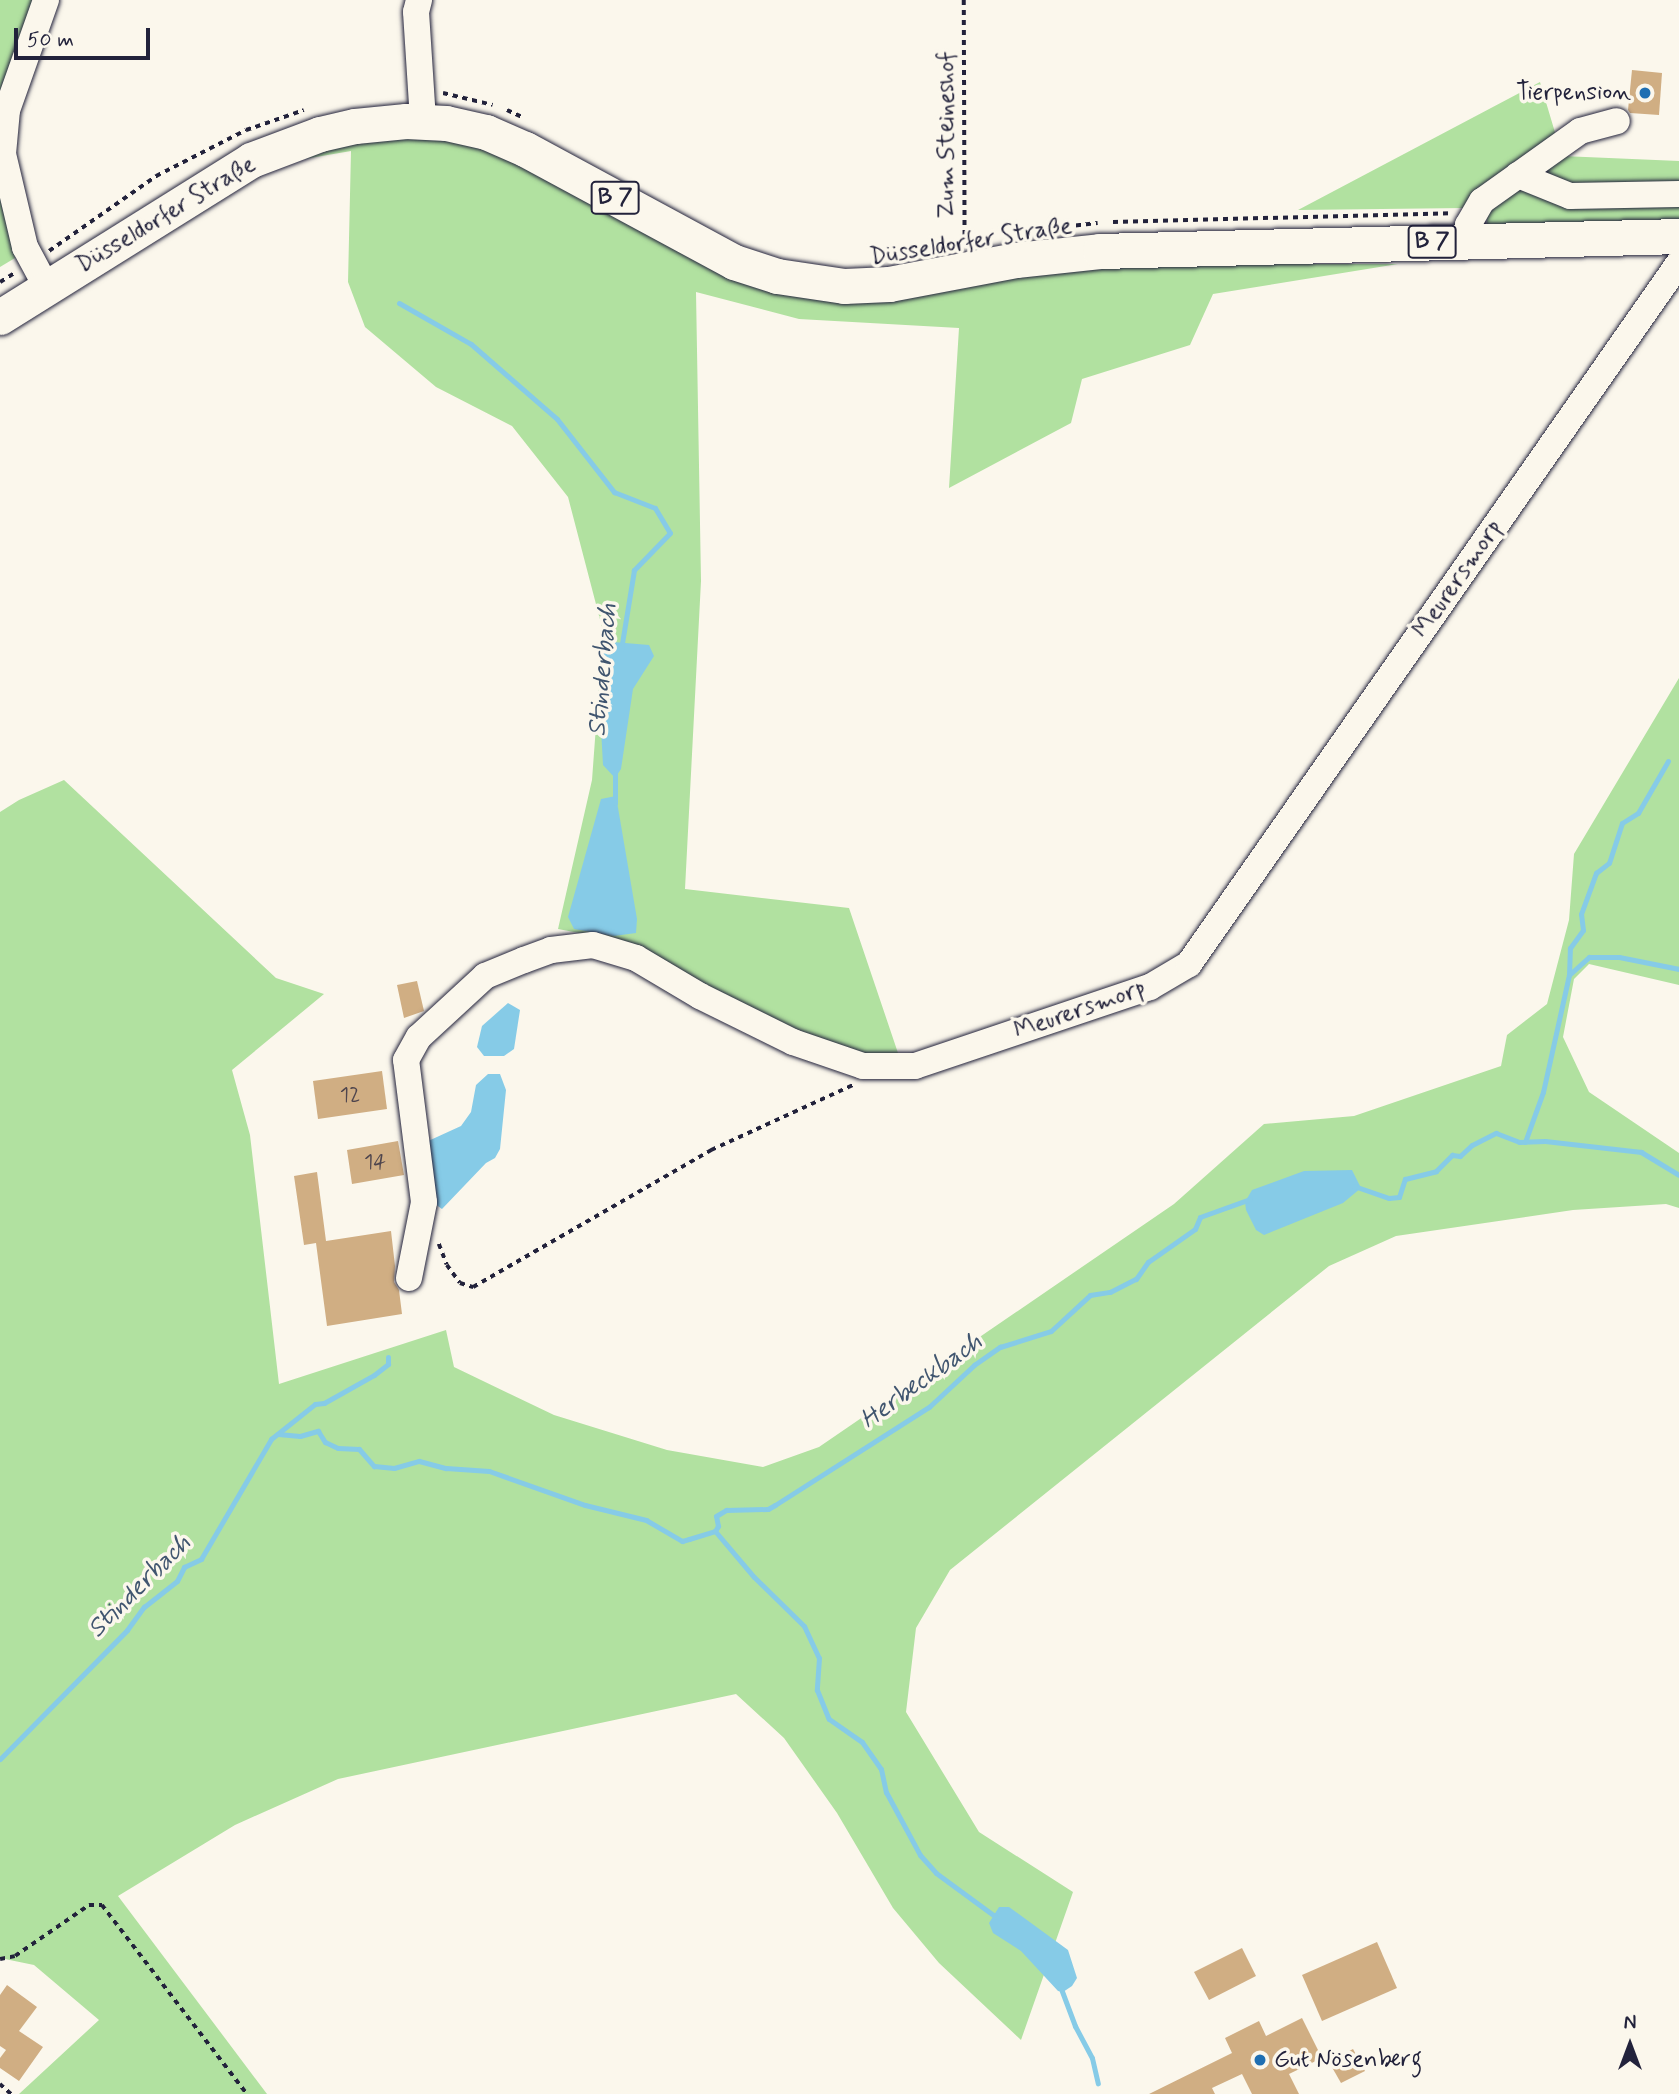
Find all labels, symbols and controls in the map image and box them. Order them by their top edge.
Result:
scale bar [18,14,154,58]
text: 50 m [27,26,74,54]
street label: Zum Steineshof [933,54,961,216]
place label: Tierpension [1516,79,1631,107]
marker: Tierpension [1637,85,1653,101]
street label: Düsseldorfer Straße [71,150,261,280]
road number: B 7 [590,178,640,218]
street label: Düsseldorfer Straße [868,212,1074,272]
road number: B 7 [1408,222,1456,262]
street label: Meurersmorp [1407,514,1509,644]
water label: Stinderbach [583,602,625,738]
street label: Meurersmorp [1010,974,1150,1046]
house number: 12 [340,1082,360,1108]
house number: 14 [364,1149,386,1175]
water label: Herbeckbach [855,1327,989,1437]
water label: Stinderbach [82,1529,198,1645]
north arrow [1595,2010,1665,2080]
text: N [1624,2011,1636,2036]
place label: Gut Nösenberg [1274,2046,1423,2074]
marker: Gut Nösenberg [1252,2052,1268,2068]

